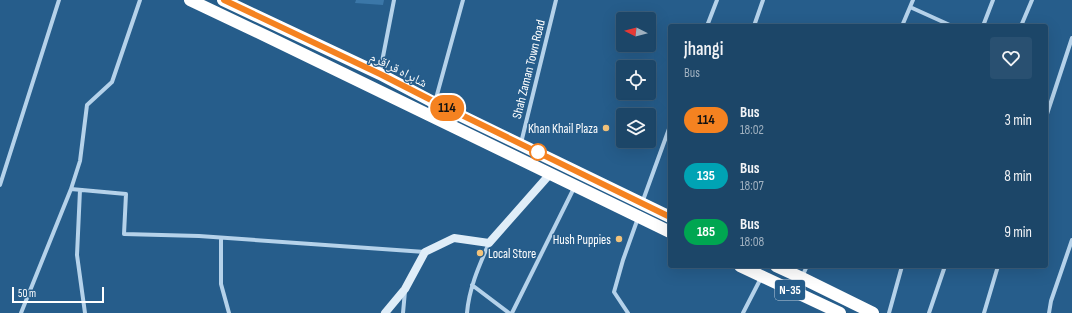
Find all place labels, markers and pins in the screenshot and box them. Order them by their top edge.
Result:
place label: Khan Khail Plaza [528,121,598,137]
marker: Khan Khail Plaza [601,123,611,133]
unlabelled marker [529,143,547,161]
place label: Hush Puppies [553,232,611,248]
marker: Hush Puppies [614,234,624,244]
place label: Local Store [488,246,536,262]
marker: Local Store [475,248,485,258]

